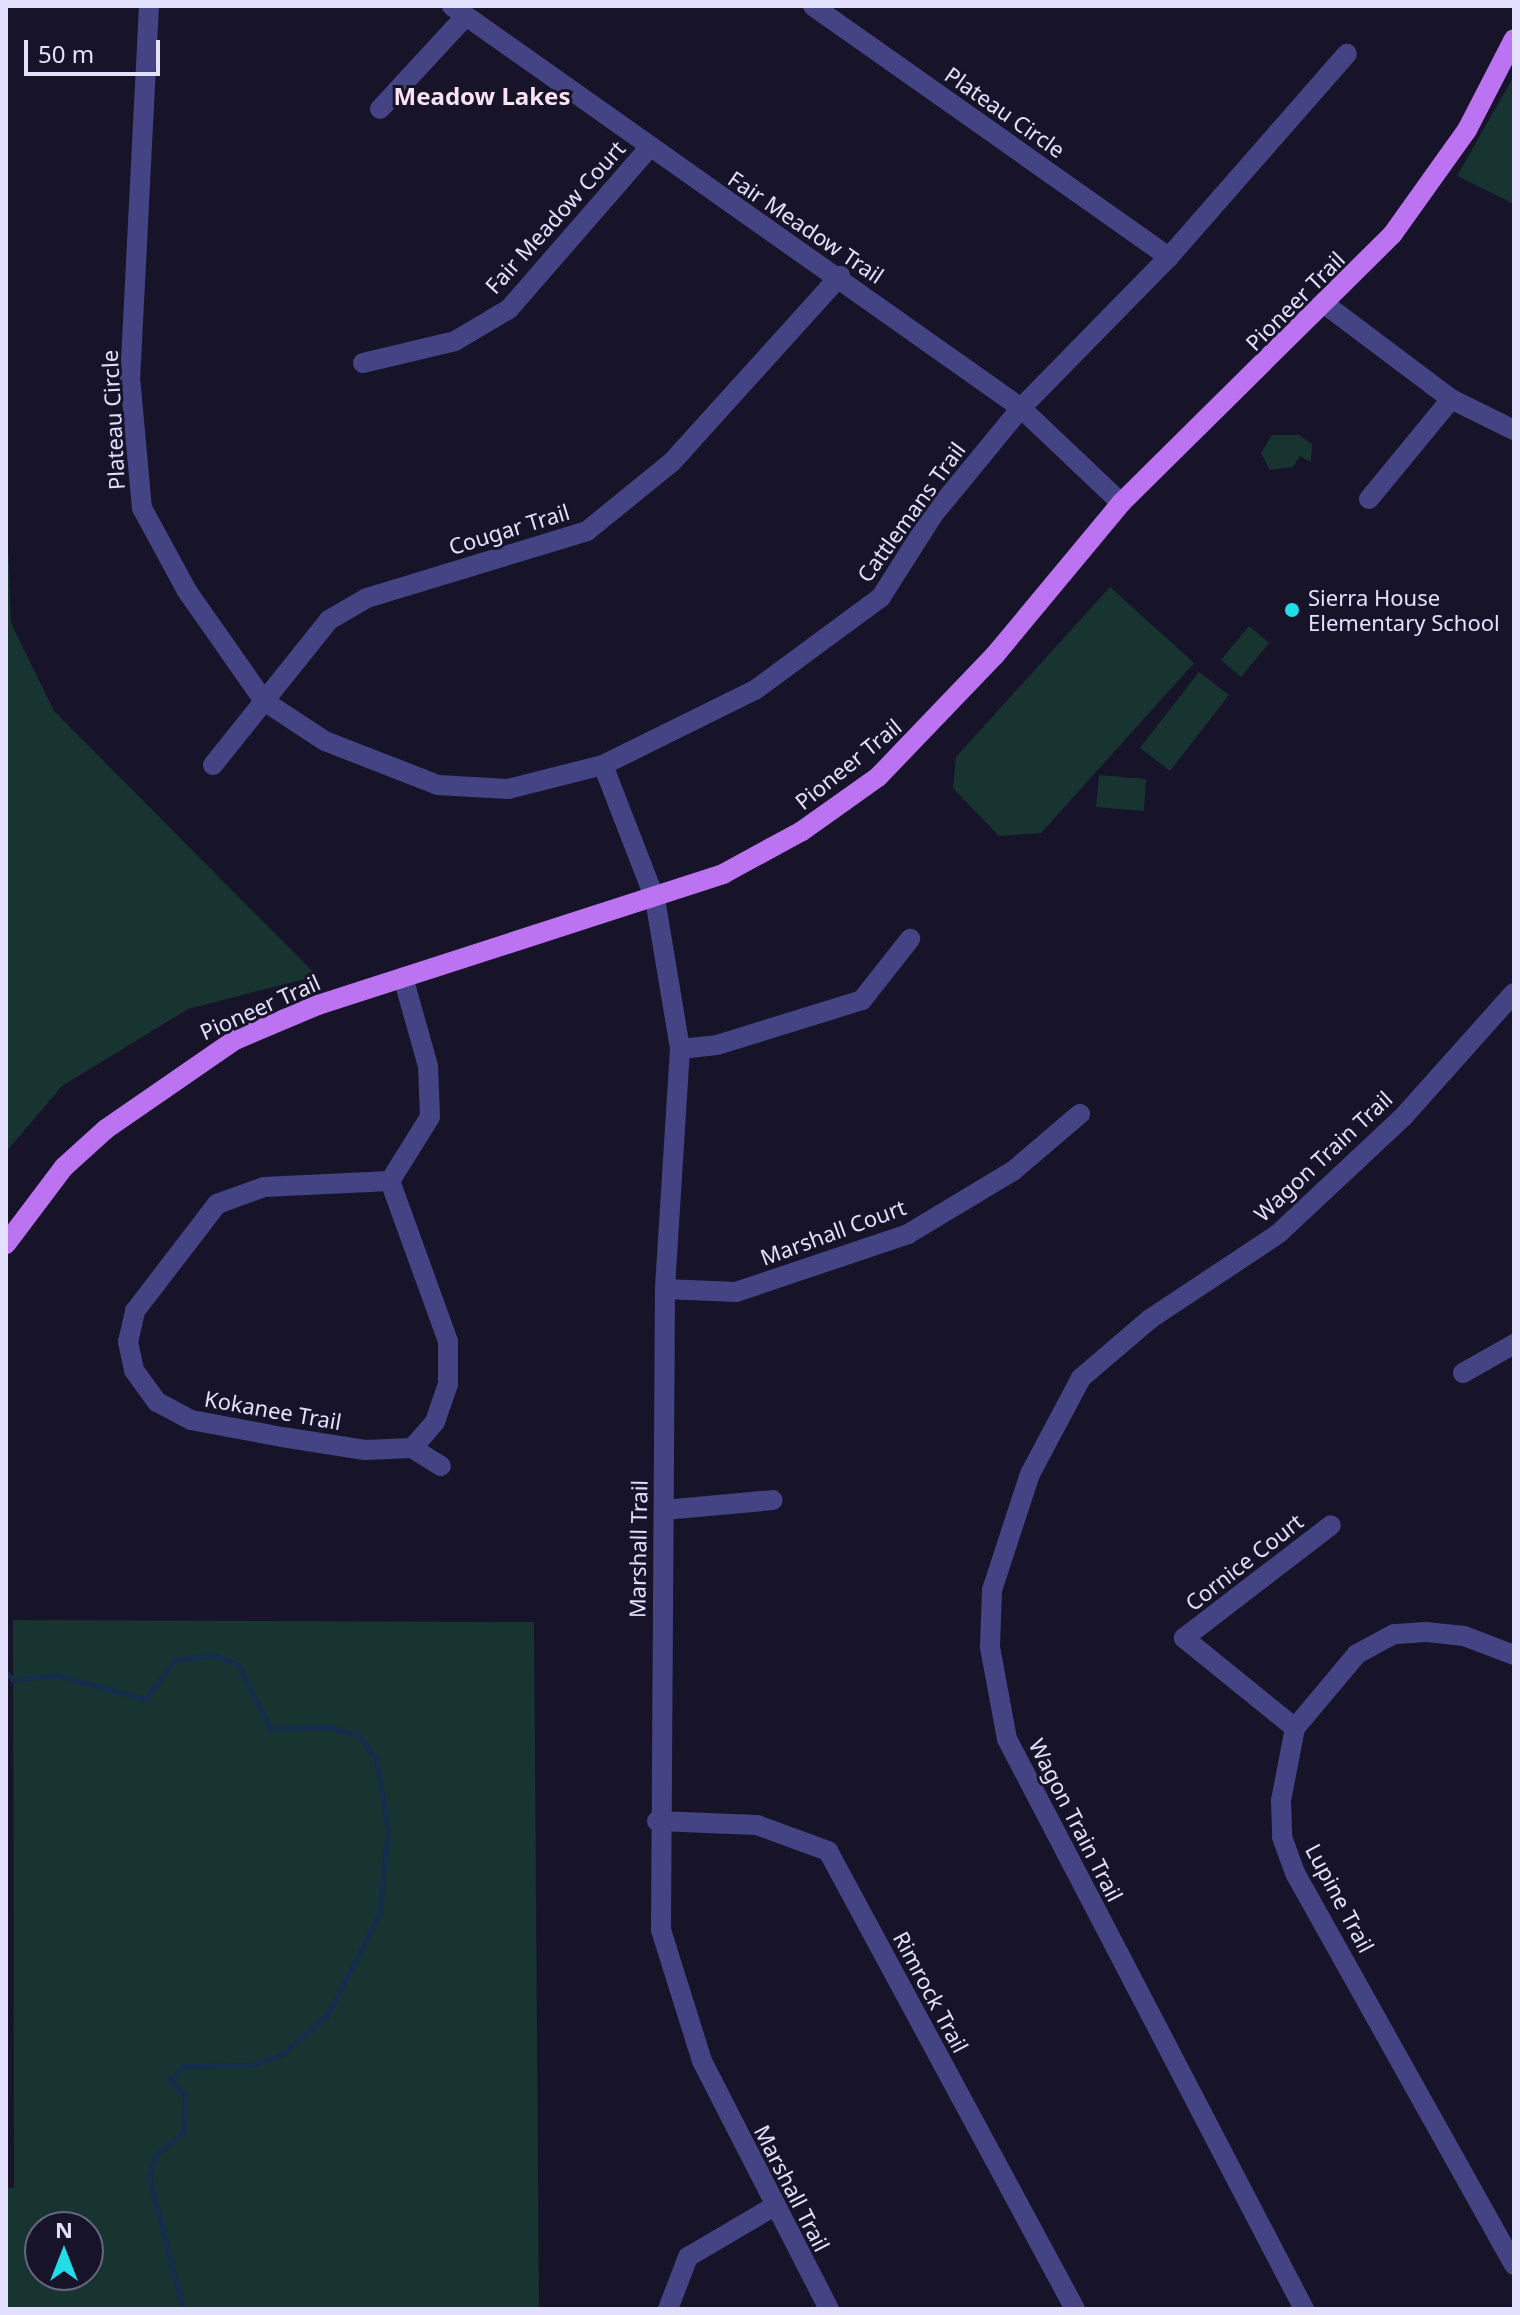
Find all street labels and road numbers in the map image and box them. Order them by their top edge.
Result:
street label: Plateau Circle [940,61,1070,163]
street label: Fair Meadow Court [480,135,630,299]
street label: Fair Meadow Trail [723,165,889,289]
street label: Pioneer Trail [1240,246,1350,356]
street label: Plateau Circle [96,349,130,491]
street label: Cattlemans Trail [851,437,971,587]
street label: Cougar Trail [445,498,573,560]
street label: Pioneer Trail [790,713,906,815]
street label: Pioneer Trail [196,969,324,1045]
street label: Wagon Train Trail [1249,1085,1397,1227]
street label: Marshall Court [757,1193,909,1271]
street label: Kokanee Trail [202,1385,344,1435]
street label: Marshall Trail [624,1480,652,1618]
street label: Cornice Court [1180,1508,1308,1616]
street label: Wagon Train Trail [1024,1734,1128,1906]
street label: Lupine Trail [1300,1839,1380,1957]
street label: Rimrock Trail [888,1927,974,2057]
street label: Marshall Trail [749,2120,835,2256]

